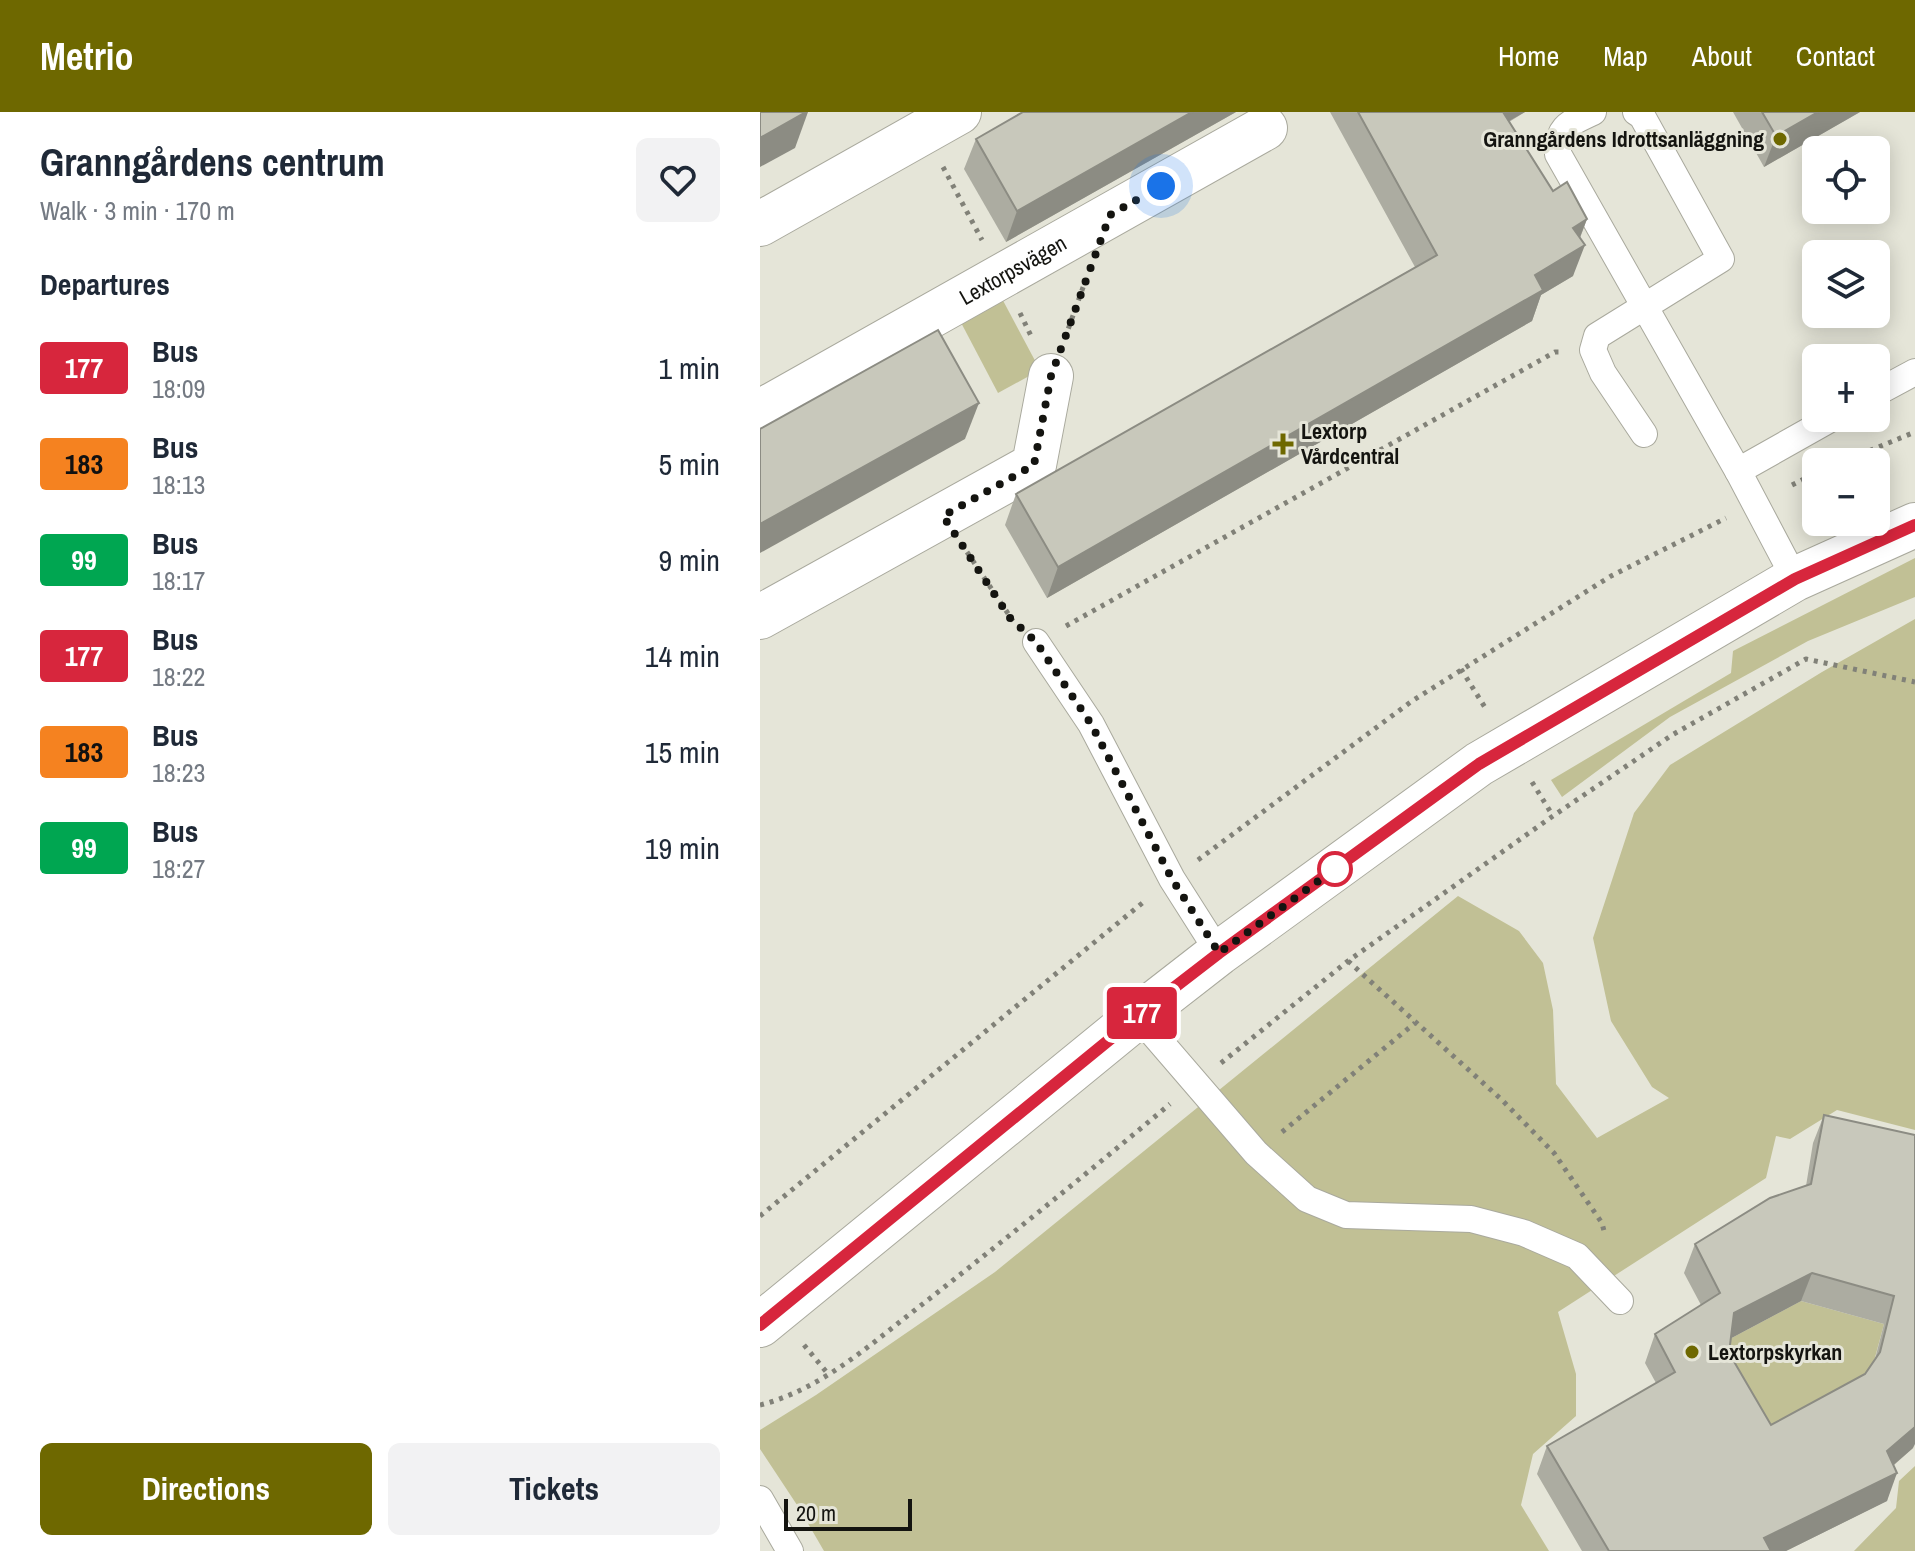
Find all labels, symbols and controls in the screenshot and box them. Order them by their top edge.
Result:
text: Metrio [40,31,133,82]
text: Home [1498,37,1559,75]
text: Map [1603,37,1648,75]
text: About [1692,37,1752,75]
text: Contact [1796,37,1875,75]
place label: Granngårdens Idrottsanläggning [1483,124,1764,154]
marker: Granngårdens Idrottsanläggning [1771,130,1789,148]
map controls [1802,136,1890,536]
button: locate [1802,136,1890,224]
text: Granngårdens centrum [40,137,385,188]
button: heart [636,138,720,222]
your location [1141,166,1181,206]
text: Walk · 3 min · 170 m [40,193,235,228]
street label: Lextorpsvägen [954,228,1072,312]
button: layers [1802,240,1890,328]
text: Departures [40,264,170,304]
text: Bus [152,331,198,371]
button: + [1802,344,1890,432]
text: 1 min [658,348,720,388]
text: 177 [65,349,103,387]
text: 18:09 [152,371,205,406]
place label: Lextorp Vårdcentral [1301,416,1399,471]
text: Bus [152,427,198,467]
marker: Lextorp Vårdcentral [1272,433,1294,455]
text: 5 min [658,444,720,484]
text: 183 [65,445,103,483]
button: − [1802,448,1890,536]
text: 18:13 [152,467,205,502]
text: Bus [152,523,198,563]
text: 9 min [658,540,720,580]
text: 99 [71,541,97,579]
text: 18:17 [152,563,205,598]
text: Bus [152,619,198,659]
text: 14 min [645,636,720,676]
text: 177 [65,637,103,675]
text: 18:22 [152,659,205,694]
text: Bus [152,715,198,755]
text: 15 min [645,732,720,772]
text: 183 [65,733,103,771]
text: 18:23 [152,755,205,790]
text: Bus [152,811,198,851]
text: 19 min [645,828,720,868]
text: 99 [71,829,97,867]
text: 18:27 [152,851,205,886]
unlabelled marker [1318,852,1352,886]
line badge: 177 [1096,987,1188,1039]
text: 177 [1123,994,1161,1032]
place label: Lextorpskyrkan [1708,1337,1842,1367]
marker: Lextorpskyrkan [1683,1343,1701,1361]
button: Directions [40,1443,372,1535]
button: Tickets [388,1443,720,1535]
scale bar [784,1495,912,1531]
text: 20 m [796,1498,836,1528]

